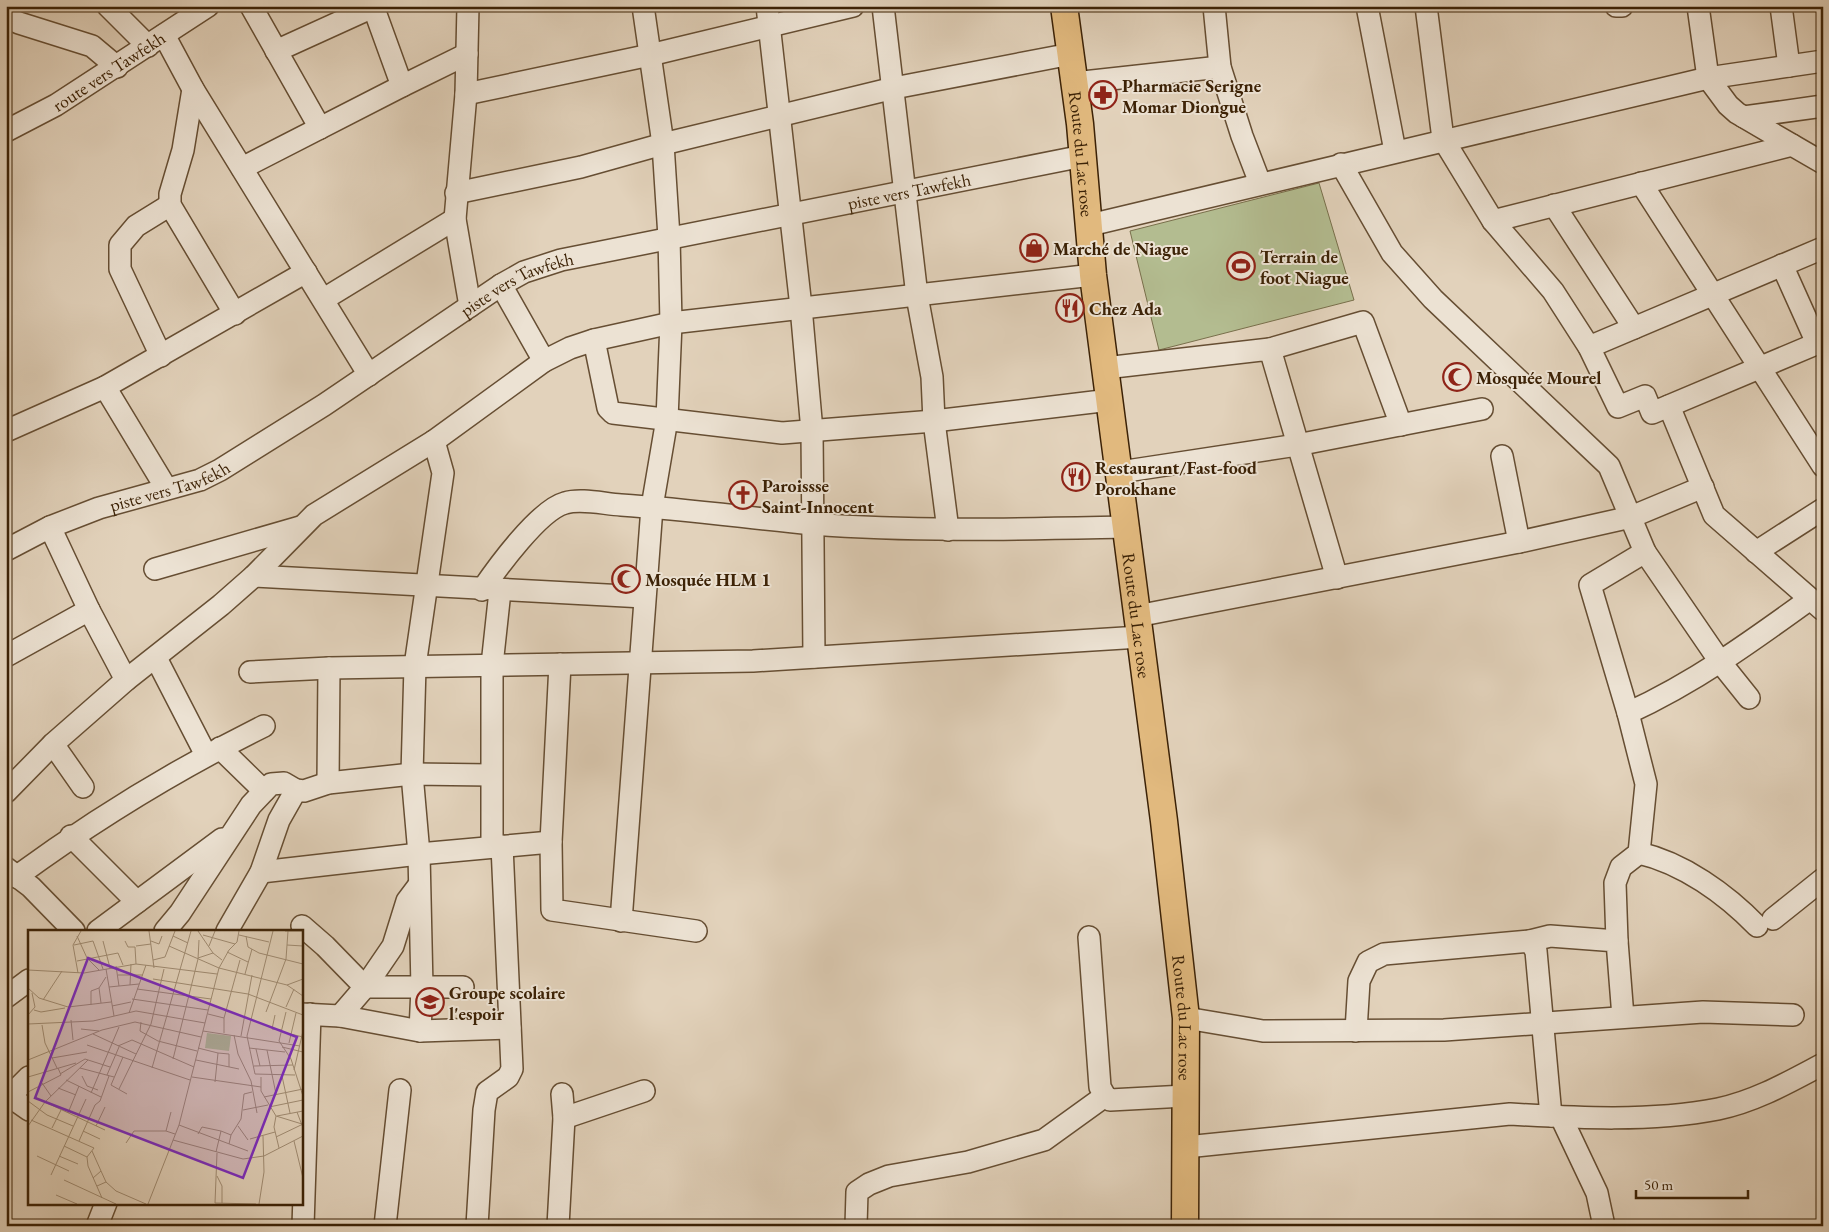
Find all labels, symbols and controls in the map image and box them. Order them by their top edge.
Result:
street label: route vers Tawfekh [48,26,169,116]
place label: Pharmacie Serigne Momar Diongue [1122,74,1262,118]
pharmacy icon: Pharmacie Serigne Momar Diongue [1088,80,1118,110]
street label: Route du Lac rose [1064,90,1099,218]
street label: piste vers Tawfekh [845,167,973,214]
shop icon: Marché de Niague [1019,233,1049,263]
place label: Marché de Niague [1053,237,1189,260]
place label: Terrain de foot Niague [1260,245,1349,289]
street label: piste vers Tawfekh [455,246,575,321]
sports icon: Terrain de foot Niague [1226,251,1256,281]
restaurant icon: Chez Ada [1055,293,1085,323]
place label: Chez Ada [1089,297,1162,320]
mosque icon: Mosquée Mourel [1442,362,1472,392]
place label: Mosquée Mourel [1476,366,1601,389]
street label: piste vers Tawfekh [107,455,234,516]
place label: Restaurant/Fast-food Porokhane [1095,456,1257,500]
restaurant icon: Restaurant/Fast-food Porokhane [1061,462,1091,492]
place label: Paroissse Saint-Innocent [762,474,874,518]
church icon: Paroissse Saint-Innocent [728,480,758,510]
street label: Route du Lac rose [1118,551,1157,680]
mosque icon: Mosquée HLM 1 [611,564,641,594]
place label: Mosquée HLM 1 [645,568,771,591]
inset map [28,930,302,1204]
street label: Route du Lac rose [1168,954,1198,1081]
place label: Groupe scolaire l'espoir [449,981,566,1025]
school or university icon: Groupe scolaire l'espoir [415,987,445,1017]
scale bar [1636,1167,1749,1199]
text: 50 m [1644,1175,1673,1194]

